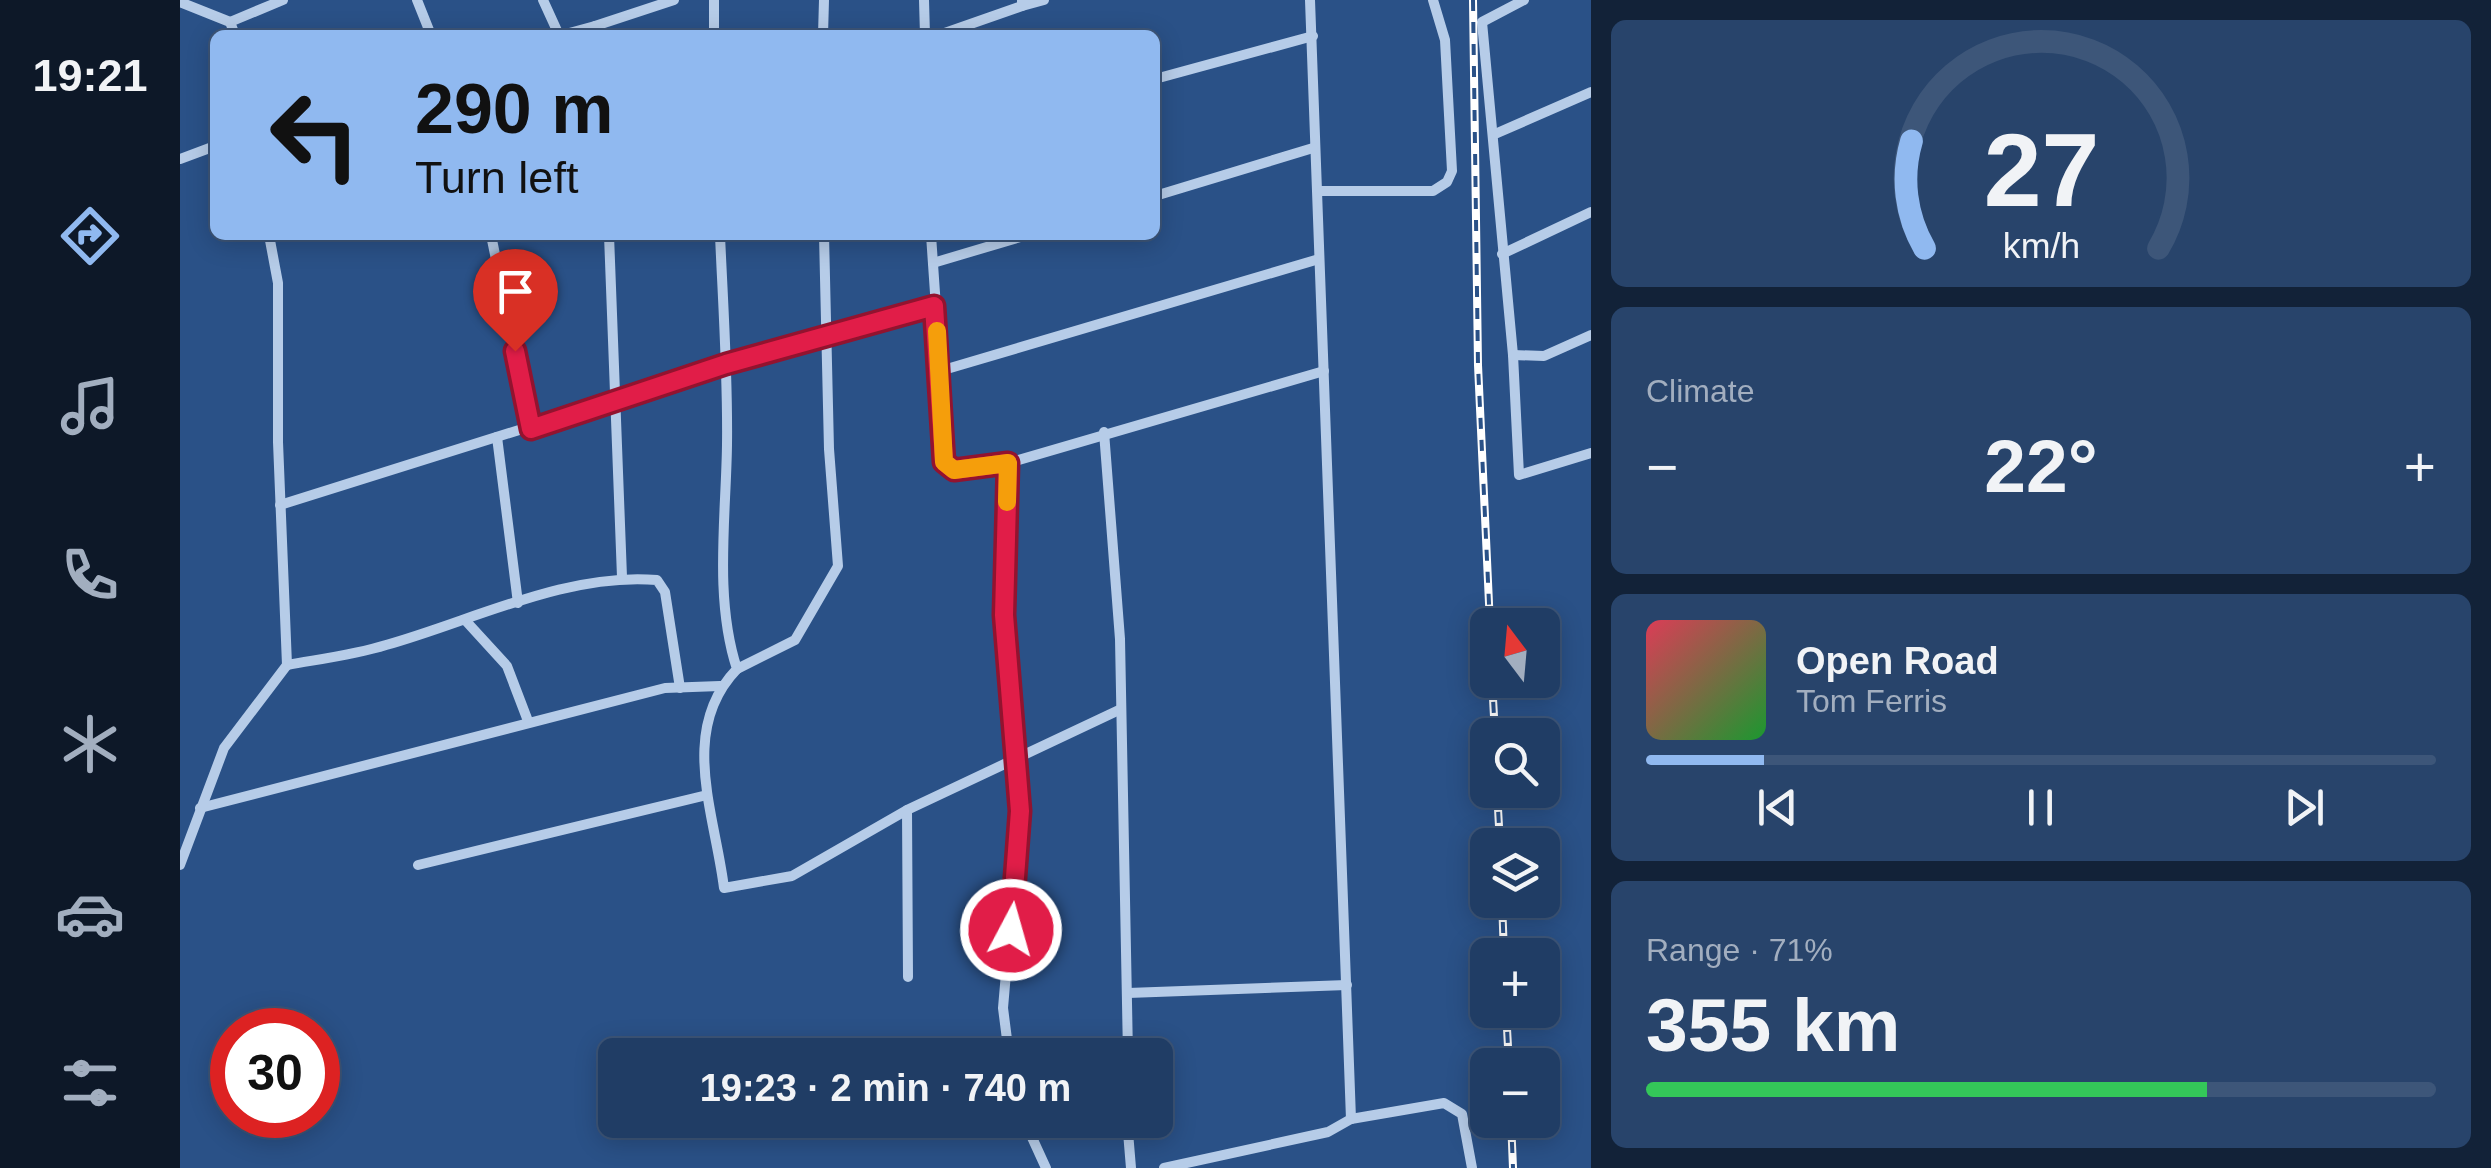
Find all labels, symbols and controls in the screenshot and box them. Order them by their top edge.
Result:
text: 19:21 [32,50,148,101]
icon: left [250,70,380,200]
text: 290 m [415,70,613,148]
text: 27 [1983,112,2099,228]
text: Turn left [415,152,578,203]
icon: directions [55,201,125,271]
text: km/h [2002,226,2080,266]
pin [473,249,558,352]
icon: arrive [488,264,543,319]
icon: music [55,371,125,441]
text: Climate [1646,373,1754,409]
text: 22° [1984,424,2098,508]
text: − [1646,436,1678,498]
text: + [2404,436,2436,498]
icon: phone [55,540,125,610]
north arrow [1470,608,1560,698]
map controls [1470,608,1560,1138]
text: Open Road [1796,640,1999,682]
text: Tom Ferris [1796,683,1947,719]
icon: climate [55,709,125,779]
button: search [1470,718,1560,808]
icon: previous [1750,780,1805,835]
icon: pause [2013,780,2068,835]
icon: next [2277,780,2332,835]
button: layers [1470,828,1560,918]
position arrow [959,878,1063,982]
icon: car [55,879,125,949]
text: Range · 71% [1646,932,1833,968]
button: + [1470,938,1560,1028]
text: 355 km [1646,983,1900,1067]
speed limit sign: 30 [210,1008,340,1138]
icon: filters [55,1048,125,1118]
button: − [1470,1048,1560,1138]
text: 19:23 · 2 min · 740 m [700,1067,1071,1109]

